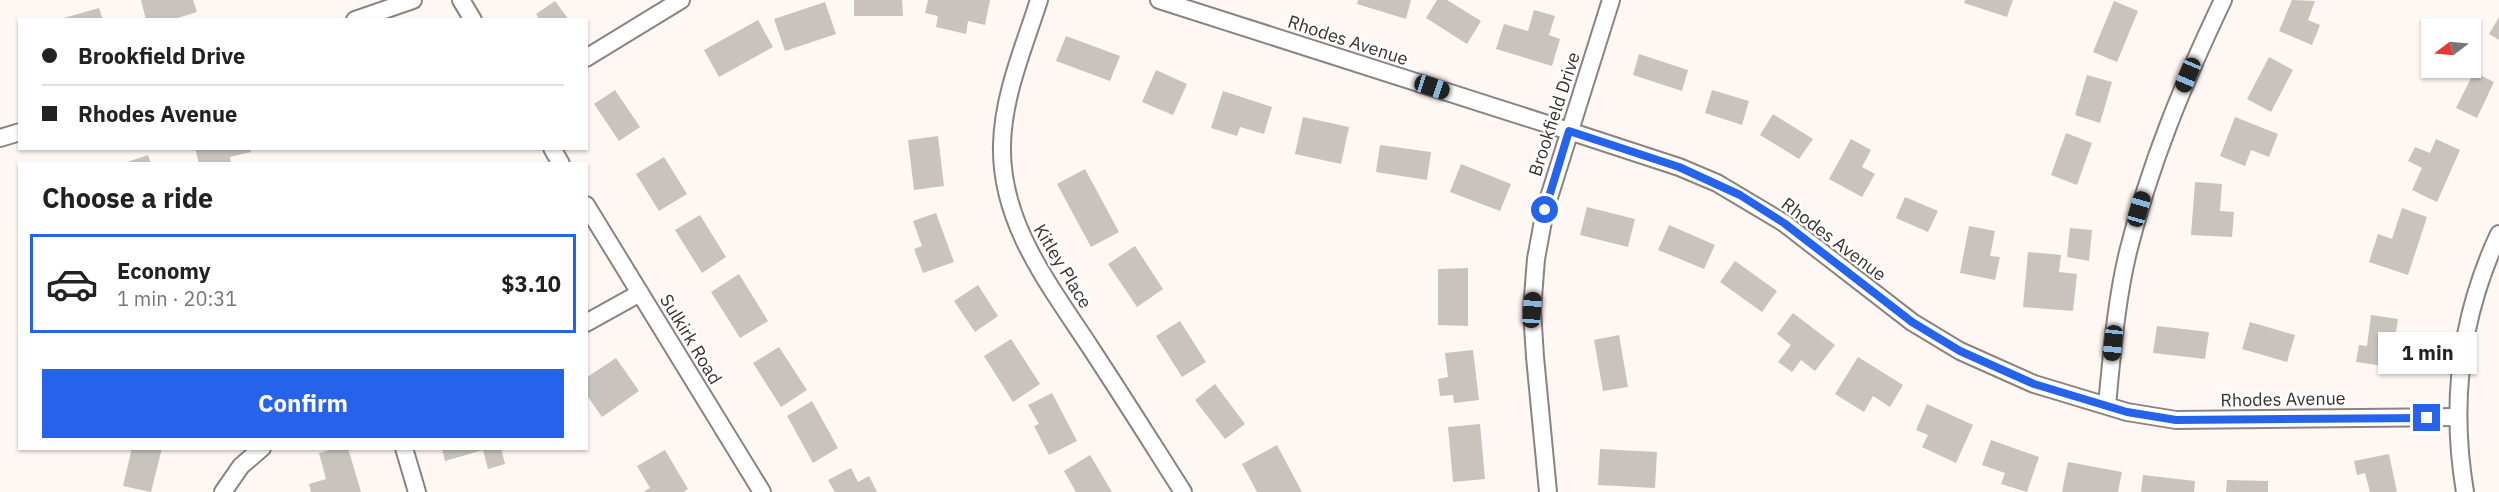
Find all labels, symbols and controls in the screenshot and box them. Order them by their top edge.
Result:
street label: Rhodes Avenue [1285,10,1411,70]
north arrow [2421,18,2481,78]
map controls [2421,18,2481,78]
text: Brookfield Drive [78,41,245,70]
street label: Brookfield Drive [1523,49,1585,179]
car [2173,55,2203,95]
car [1412,73,1452,101]
text: Rhodes Avenue [78,99,237,128]
text: Choose a ride [42,180,213,215]
car [2125,189,2153,229]
street label: Rhodes Avenue [1777,192,1891,286]
route start [1531,196,1558,223]
street label: Kitley Place [1029,220,1097,312]
text: Economy [117,256,211,285]
icon: car [45,257,99,311]
text: $3.10 [501,269,561,298]
text: 1 min · 20:31 [117,285,237,312]
street label: Sulkirk Road [655,290,727,388]
car [1522,291,1542,329]
car [2102,324,2124,362]
callout: 1 min [2378,331,2476,373]
text: 1 min [2401,339,2454,366]
button: Confirm [42,369,564,438]
street label: Rhodes Avenue [2220,386,2346,412]
route end [2413,404,2440,431]

